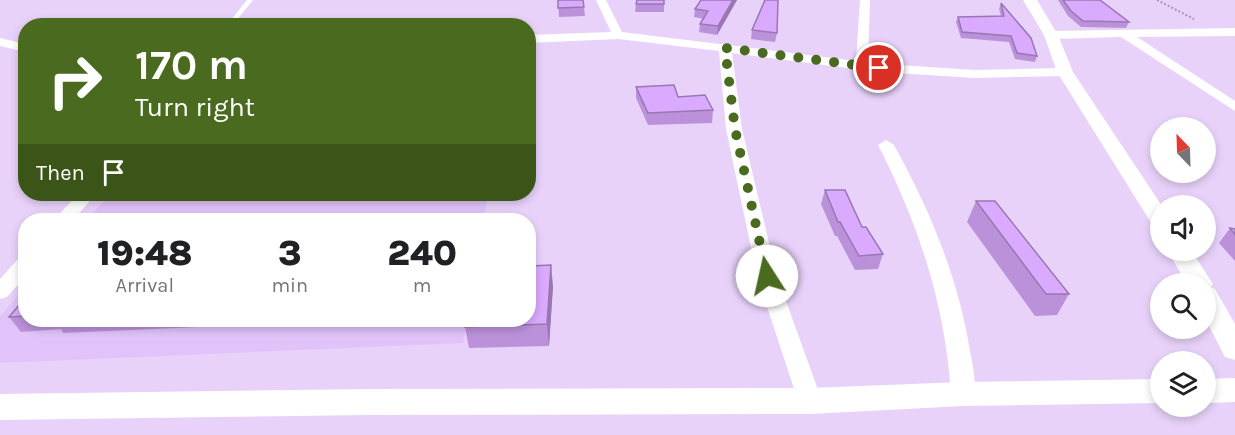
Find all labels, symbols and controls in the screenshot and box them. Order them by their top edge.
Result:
text: 170 m [135,40,248,90]
icon: right [36,42,114,120]
pin [853,42,904,93]
icon: arrive [862,51,895,84]
text: Turn right [135,91,255,123]
north arrow [1150,117,1216,183]
map controls [1150,117,1216,417]
icon: arrive [97,156,130,189]
text: Then [36,160,85,186]
button: sound [1150,195,1216,261]
text: 19:48 [97,232,192,274]
text: 3 [278,232,302,274]
text: 240 [387,232,457,274]
position arrow [735,244,799,308]
button: search [1150,273,1216,339]
text: Arrival [115,274,174,297]
text: min [271,274,308,297]
text: m [413,274,431,297]
button: layers [1150,351,1216,417]

